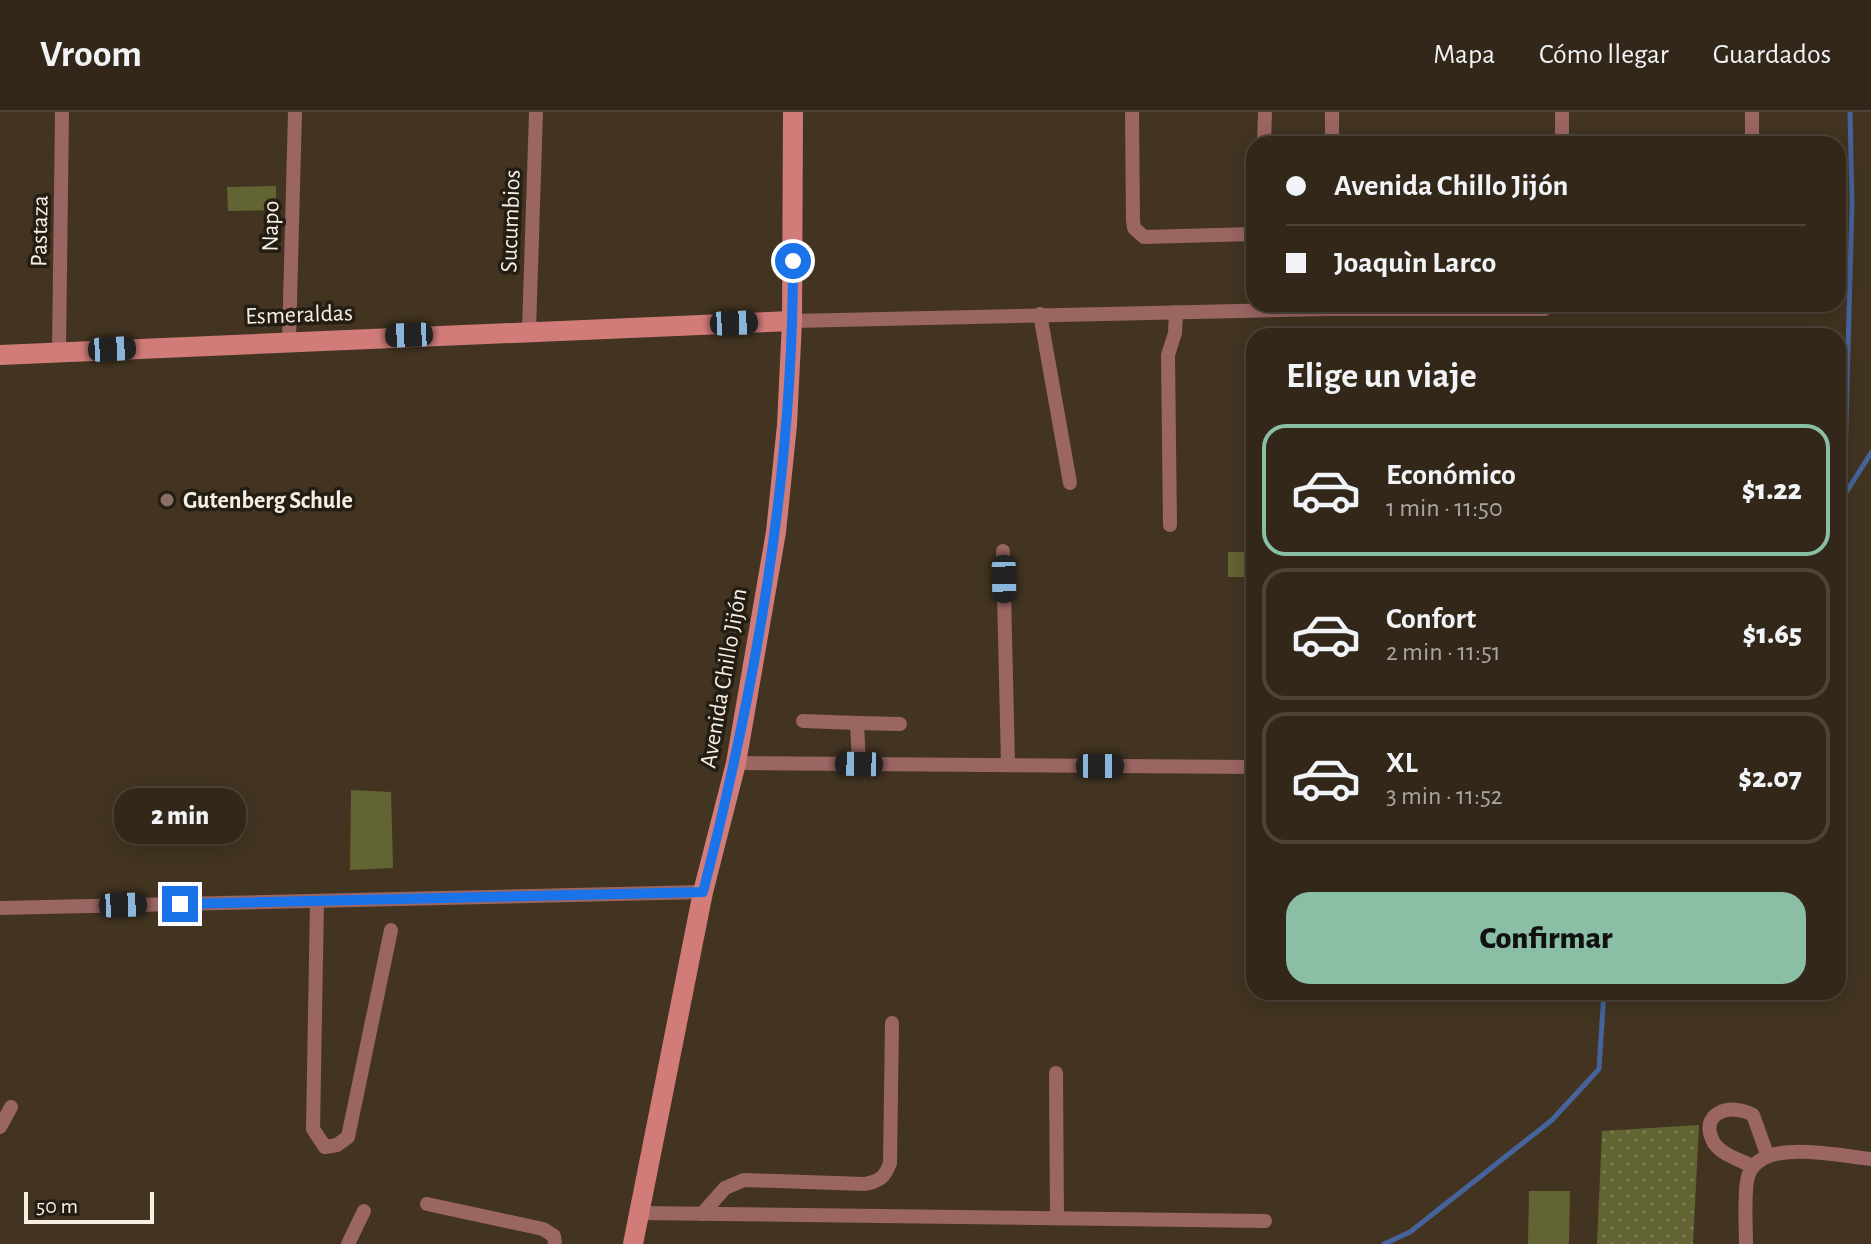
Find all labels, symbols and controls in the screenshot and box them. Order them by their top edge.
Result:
text: Vroom [40,36,142,74]
text: Mapa [1433,41,1495,69]
text: Cómo llegar [1539,41,1669,69]
text: Guardados [1713,41,1831,69]
street label: Sucumbios [497,169,525,273]
text: Avenida Chillo Jijón [1334,171,1568,201]
street label: Pastaza [27,195,53,267]
street label: Napo [259,200,283,252]
route start [775,243,811,279]
text: Joaquìn Larco [1334,248,1496,278]
street label: Esmeraldas [245,301,353,329]
car [710,310,758,336]
car [385,322,433,348]
car [87,336,137,362]
text: Elige un viaje [1286,358,1477,394]
icon: car [1290,454,1362,526]
text: Económico [1386,460,1516,490]
text: $1.22 [1742,475,1802,505]
place label: Gutenberg Schule [183,489,353,513]
marker: Gutenberg Schule [158,491,176,509]
text: 1 min · 11:50 [1386,495,1503,521]
car [992,555,1016,603]
street label: Avenida Chillo Jijón [696,587,752,770]
icon: car [1290,598,1362,670]
text: Confort [1386,604,1476,634]
text: $1.65 [1743,619,1802,649]
text: 2 min · 11:51 [1386,639,1501,665]
icon: car [1290,742,1362,814]
text: XL [1386,748,1418,778]
car [835,752,883,776]
car [1076,754,1124,778]
text: $2.07 [1738,763,1802,793]
text: 3 min · 11:52 [1386,783,1503,809]
callout: 2 min [114,788,246,844]
text: 2 min [151,803,209,829]
route end [162,886,198,922]
car [99,892,147,918]
button: Confirmar [1286,892,1806,984]
scale bar [24,1188,154,1224]
text: 50 m [36,1195,78,1217]

